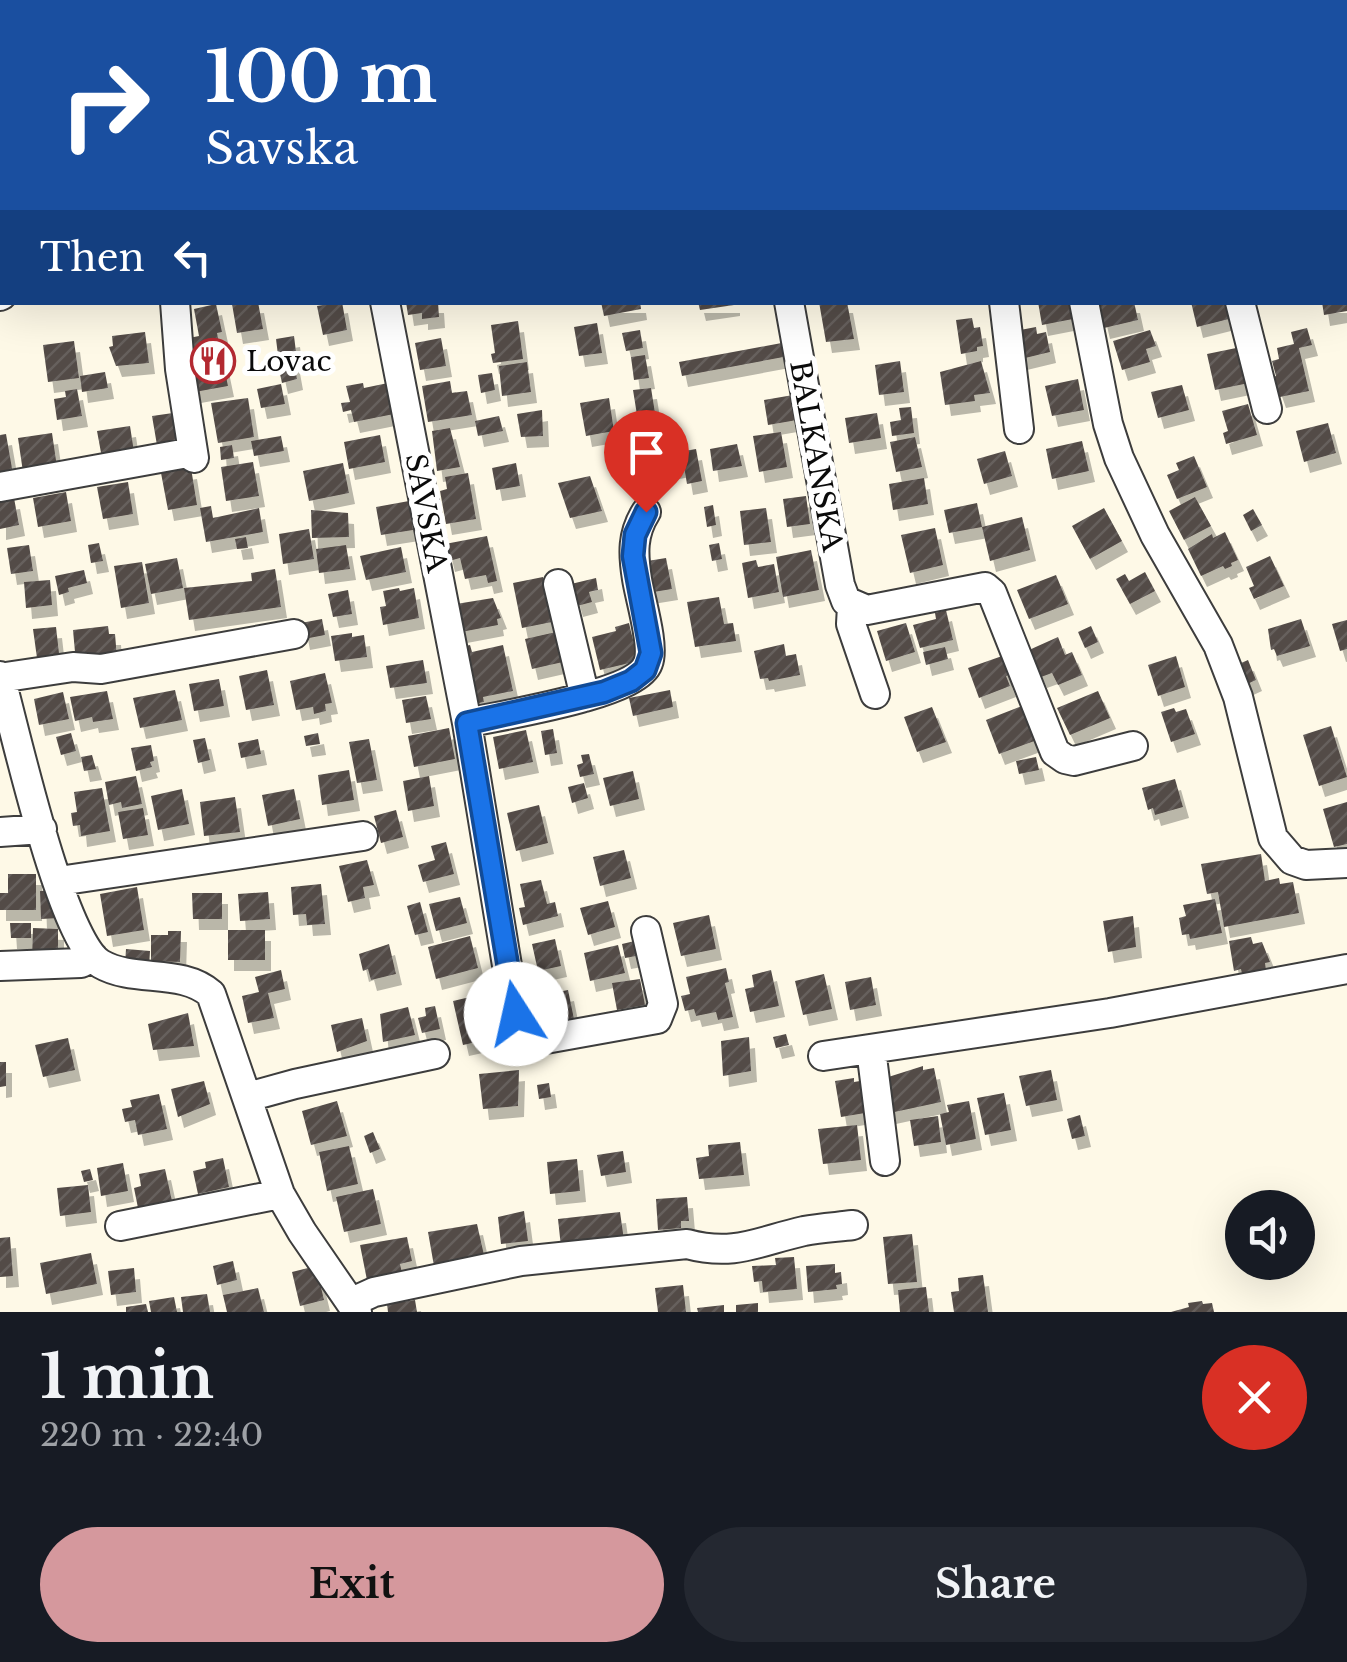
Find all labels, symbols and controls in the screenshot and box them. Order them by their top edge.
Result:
text: 100 m [205,34,437,121]
icon: right [40,40,170,170]
text: Savska [205,120,358,176]
icon: left [165,230,220,285]
text: Then [40,234,145,281]
restaurant icon: Lovac [190,338,236,384]
place label: Lovac [246,344,331,379]
street label: BALKANSKA [782,358,850,554]
pin [604,410,689,513]
icon: arrive [619,425,674,480]
street label: SAVSKA [397,451,455,576]
position arrow [464,962,568,1066]
map controls [1225,1190,1315,1280]
button: sound [1225,1190,1315,1280]
text: 1 min [40,1340,214,1414]
button: close [1202,1345,1307,1450]
text: 220 m · 22:40 [40,1415,263,1455]
button: Exit [40,1527,664,1642]
button: Share [684,1527,1307,1642]

